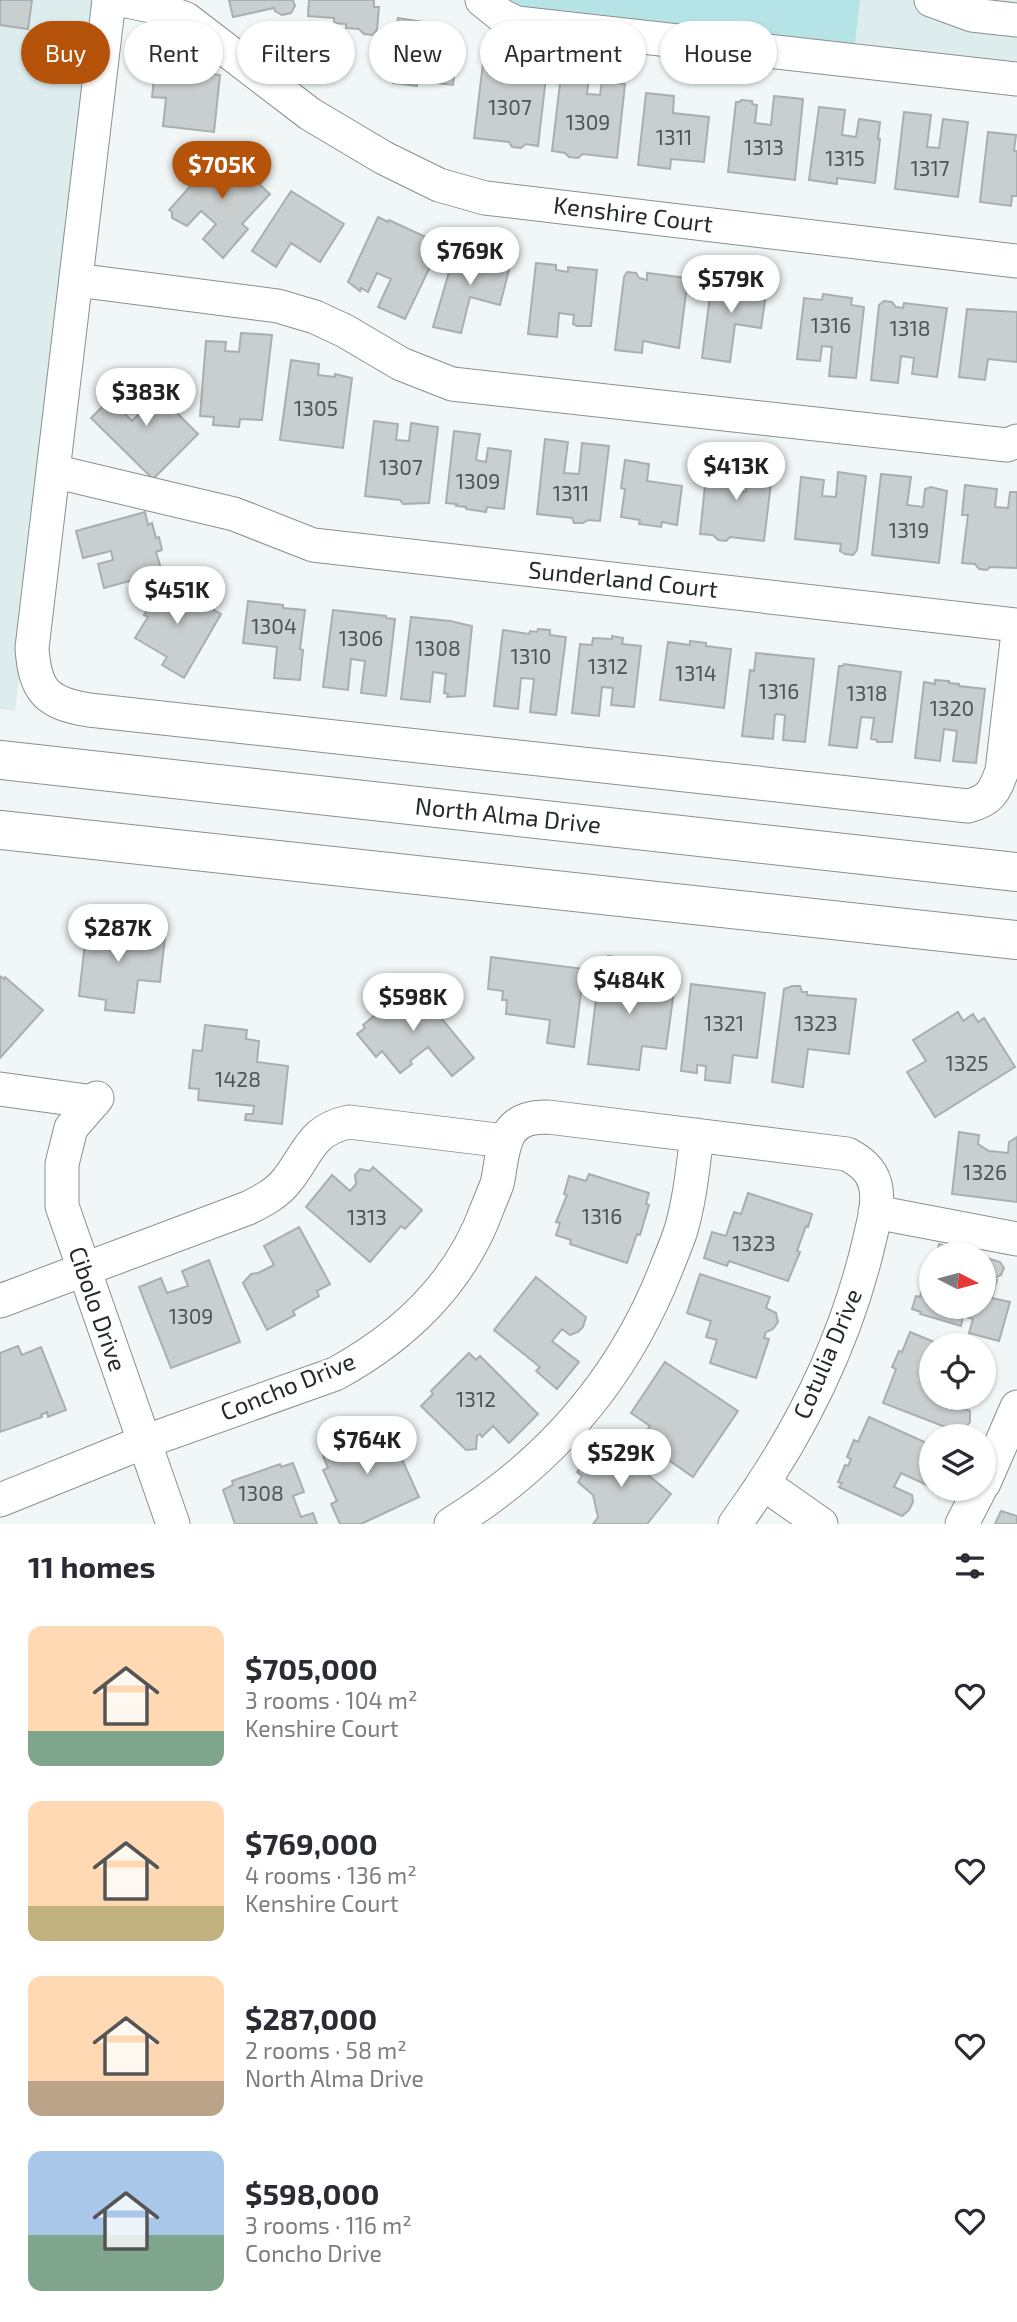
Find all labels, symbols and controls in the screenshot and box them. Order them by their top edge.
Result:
chip: Buy [21,21,110,84]
chip: Rent [124,21,223,84]
chip: Filters [237,21,355,84]
chip: New [369,21,466,84]
chip: Apartment [480,21,646,84]
chip: House [660,21,777,84]
house number: 1307 [488,94,532,119]
house number: 1309 [566,109,610,134]
house number: 1311 [656,124,692,149]
house number: 1313 [744,134,784,159]
pin: $705K [173,142,271,201]
house number: 1315 [825,145,865,170]
text: $705K [188,150,256,178]
house number: 1317 [910,155,950,180]
street label: Kenshire Court [552,189,714,238]
pin: $769K [421,228,519,287]
text: $769K [436,236,504,264]
pin: $579K [682,256,780,315]
text: $579K [698,264,764,292]
house number: 1316 [811,312,851,337]
house number: 1318 [889,315,931,340]
pin: $383K [97,368,195,428]
text: $383K [112,377,180,405]
house number: 1305 [294,395,338,420]
pin: $413K [687,442,785,502]
text: $413K [703,451,769,479]
house number: 1307 [379,454,423,479]
house number: 1309 [456,468,500,493]
house number: 1311 [553,480,589,505]
house number: 1319 [889,517,929,542]
street label: Sunderland Court [527,554,719,603]
pin: $451K [128,566,226,626]
text: $451K [144,575,210,603]
house number: 1304 [251,613,297,638]
house number: 1306 [339,625,383,650]
house number: 1308 [415,635,461,660]
house number: 1310 [510,643,552,668]
house number: 1312 [588,653,628,678]
house number: 1314 [675,660,717,685]
house number: 1316 [759,678,799,703]
house number: 1318 [846,680,888,705]
house number: 1320 [930,695,974,720]
street label: North Alma Drive [414,790,602,839]
pin: $287K [69,904,167,964]
text: $287K [84,913,152,941]
pin: $484K [580,956,678,1016]
text: $484K [593,965,665,993]
pin: $598K [364,974,462,1033]
text: $598K [379,982,447,1010]
house number: 1321 [704,1010,744,1035]
house number: 1323 [794,1010,838,1035]
house number: 1325 [945,1050,989,1075]
house number: 1428 [215,1066,261,1091]
house number: 1326 [963,1159,1007,1184]
house number: 1316 [582,1203,622,1228]
house number: 1313 [347,1204,387,1229]
house number: 1323 [732,1230,776,1255]
street label: Cibolo Drive [64,1242,133,1375]
north arrow [919,1242,996,1320]
map controls [919,1242,996,1501]
street label: Cotulia Drive [786,1284,867,1423]
house number: 1309 [169,1303,213,1328]
button: locate [919,1333,996,1410]
street label: Concho Drive [216,1345,359,1426]
house number: 1312 [456,1386,496,1411]
pin: $764K [318,1416,416,1476]
button: layers [919,1424,996,1501]
text: $764K [333,1425,401,1453]
pin: $529K [572,1430,670,1489]
text: $529K [587,1438,655,1466]
house number: 1308 [238,1480,284,1505]
icon: filters [951,1547,989,1585]
text: 11 homes [28,1548,155,1584]
text: $705,000 [245,1650,378,1686]
icon: home [84,1654,168,1738]
icon: heart [951,1677,989,1715]
text: 3 rooms · 104 m² [245,1686,417,1714]
text: Kenshire Court [245,1714,398,1742]
text: $769,000 [245,1825,378,1861]
icon: home [84,1829,168,1913]
icon: heart [951,1852,989,1890]
text: 4 rooms · 136 m² [245,1861,417,1889]
text: Kenshire Court [245,1889,398,1917]
text: $287,000 [245,2000,377,2036]
icon: home [84,2004,168,2088]
icon: heart [951,2027,989,2065]
text: 2 rooms · 58 m² [245,2036,407,2064]
text: North Alma Drive [245,2064,424,2092]
text: $598,000 [245,2175,379,2211]
icon: home [84,2179,168,2263]
icon: heart [951,2202,989,2240]
text: 3 rooms · 116 m² [245,2211,412,2239]
text: Concho Drive [245,2239,382,2267]

